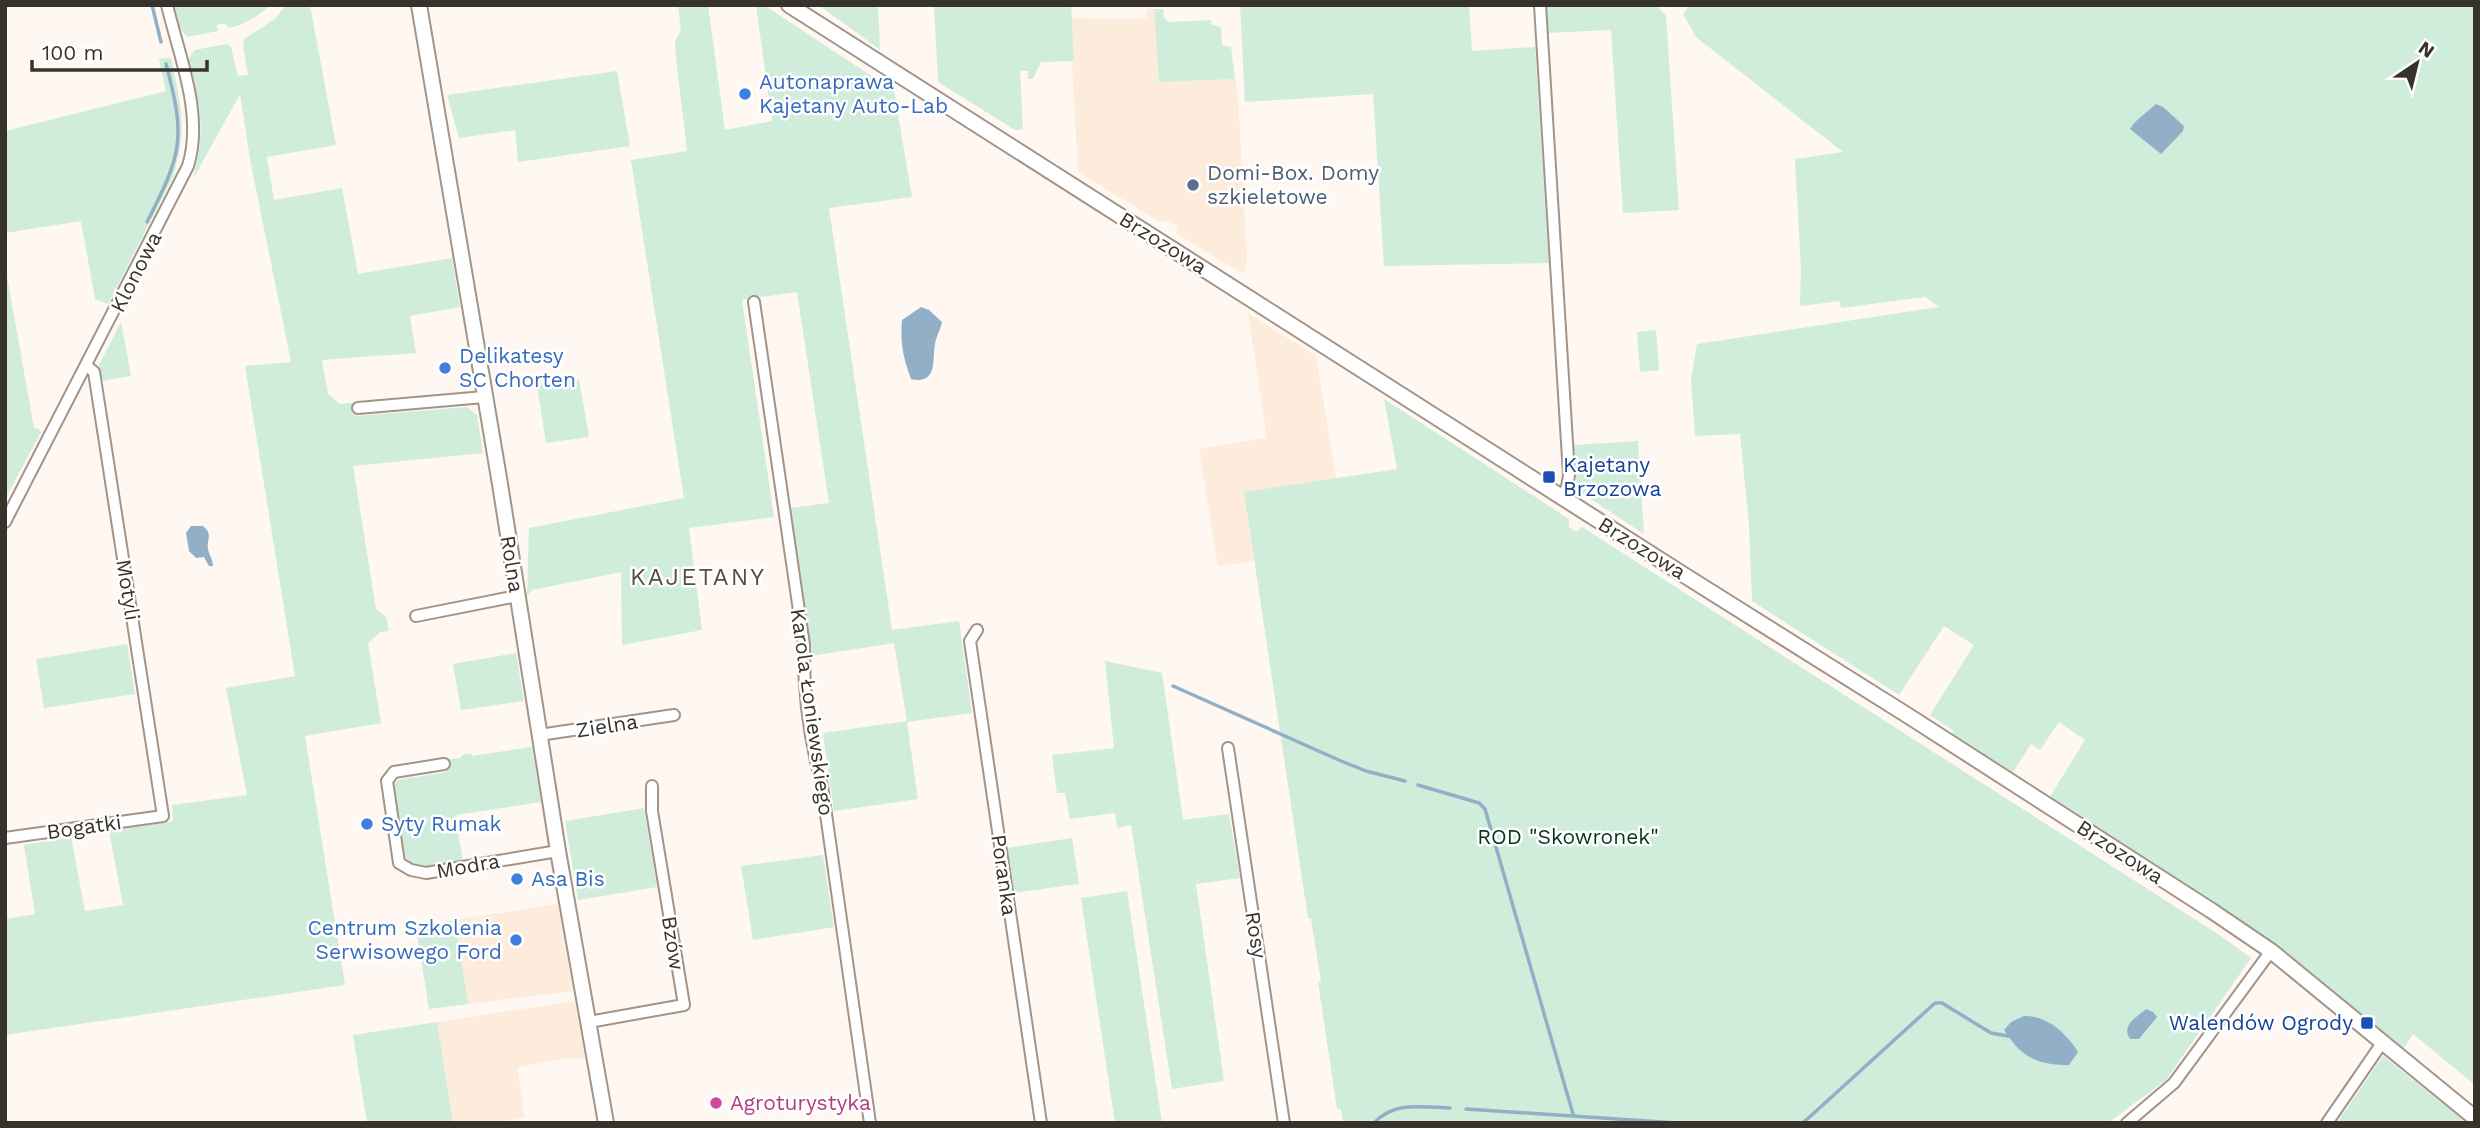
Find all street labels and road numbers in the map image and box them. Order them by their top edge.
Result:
street label: Brzozowa [1115,206,1212,279]
street label: Klonowa [105,227,167,316]
street label: Brzozowa [1594,511,1691,584]
street label: Rolna [496,534,529,594]
street label: Motyli [111,557,146,622]
street label: Karola Łoniewskiego [786,607,839,817]
street label: Zielna [574,708,640,743]
street label: Bogatki [45,809,123,844]
street label: Brzozowa [2072,814,2168,889]
street label: Poranka [986,833,1023,917]
street label: Modra [434,848,502,883]
street label: Rosy [1240,910,1273,960]
street label: Bzów [657,914,690,972]

